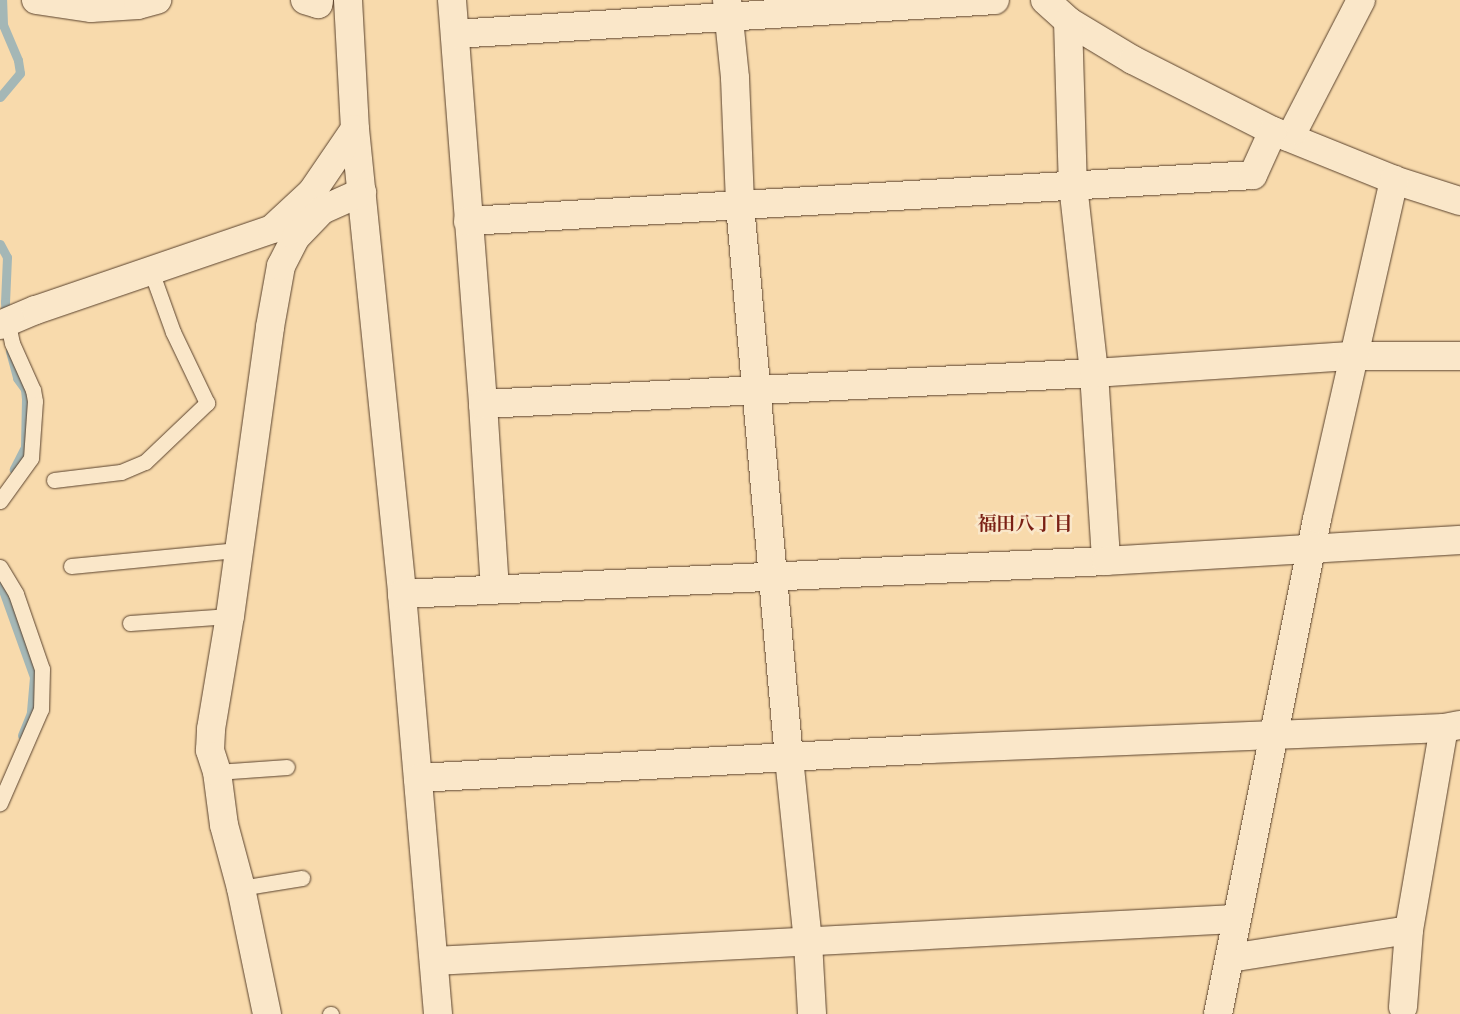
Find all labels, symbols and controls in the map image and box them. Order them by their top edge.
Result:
district label: 福田八丁目 [978,515,1072,537]

